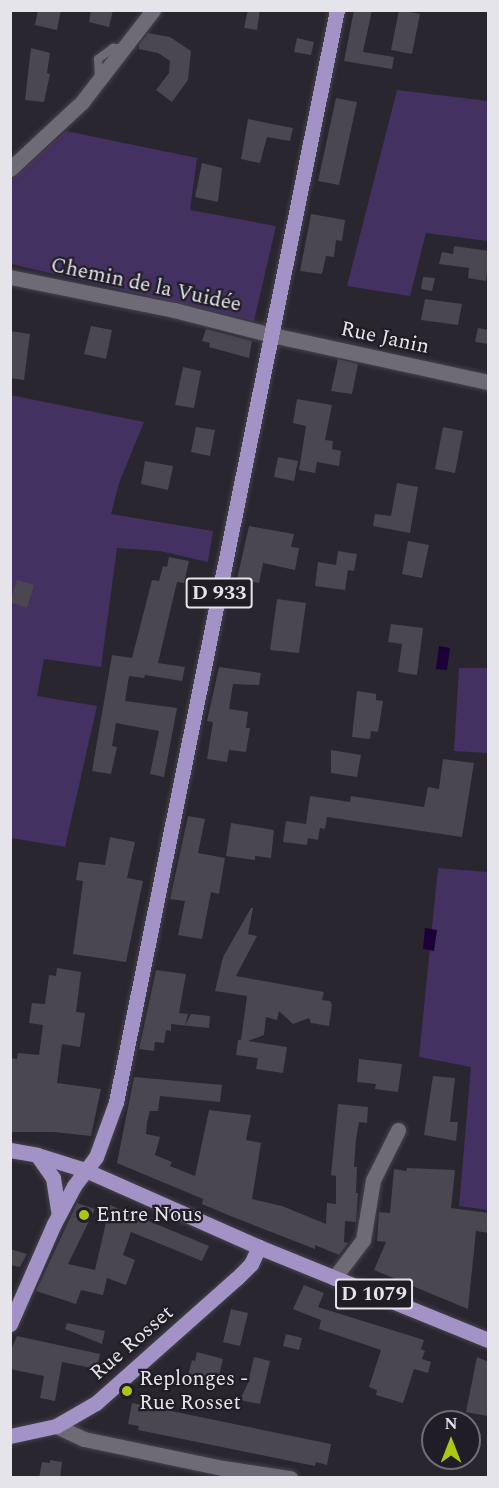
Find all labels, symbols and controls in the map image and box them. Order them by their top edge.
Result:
street label: Chemin de la Vuidée [48,253,244,317]
street label: Rue Janin [338,316,432,360]
road number: D 933 [184,576,254,610]
place label: Entre Nous [96,1202,202,1228]
marker: Entre Nous [77,1208,91,1222]
road number: D 1079 [335,1277,413,1311]
street label: Rue Rosset [85,1300,179,1386]
place label: Replonges - Rue Rosset [139,1366,248,1416]
marker: Replonges - Rue Rosset [120,1384,134,1398]
north arrow [421,1410,481,1470]
text: N [444,1412,458,1436]

